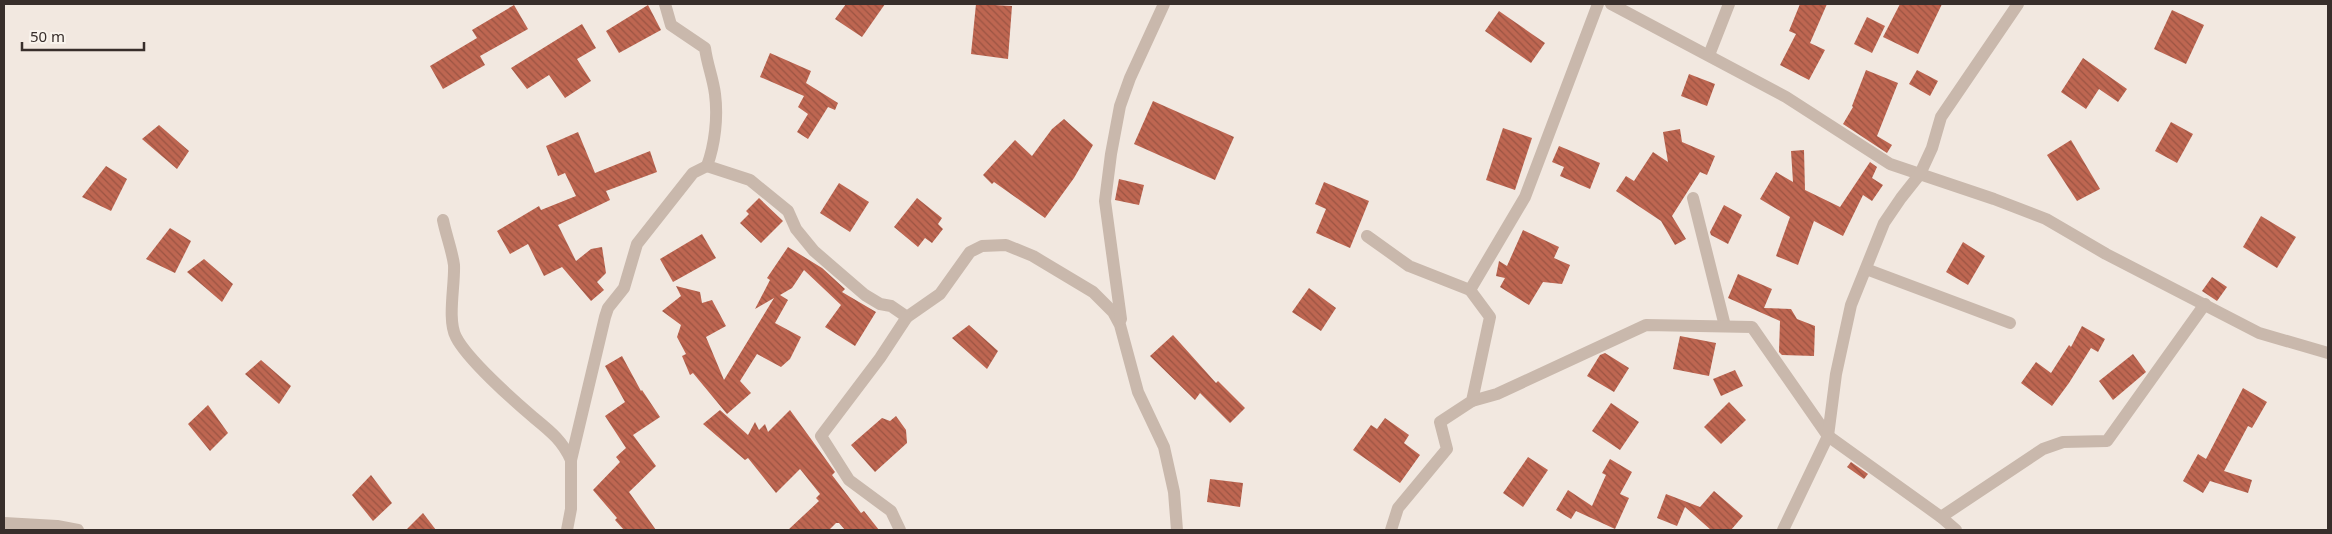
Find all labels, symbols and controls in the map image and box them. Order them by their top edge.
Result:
scale bar [22,20,145,52]
text: 50 m [30,26,65,46]

